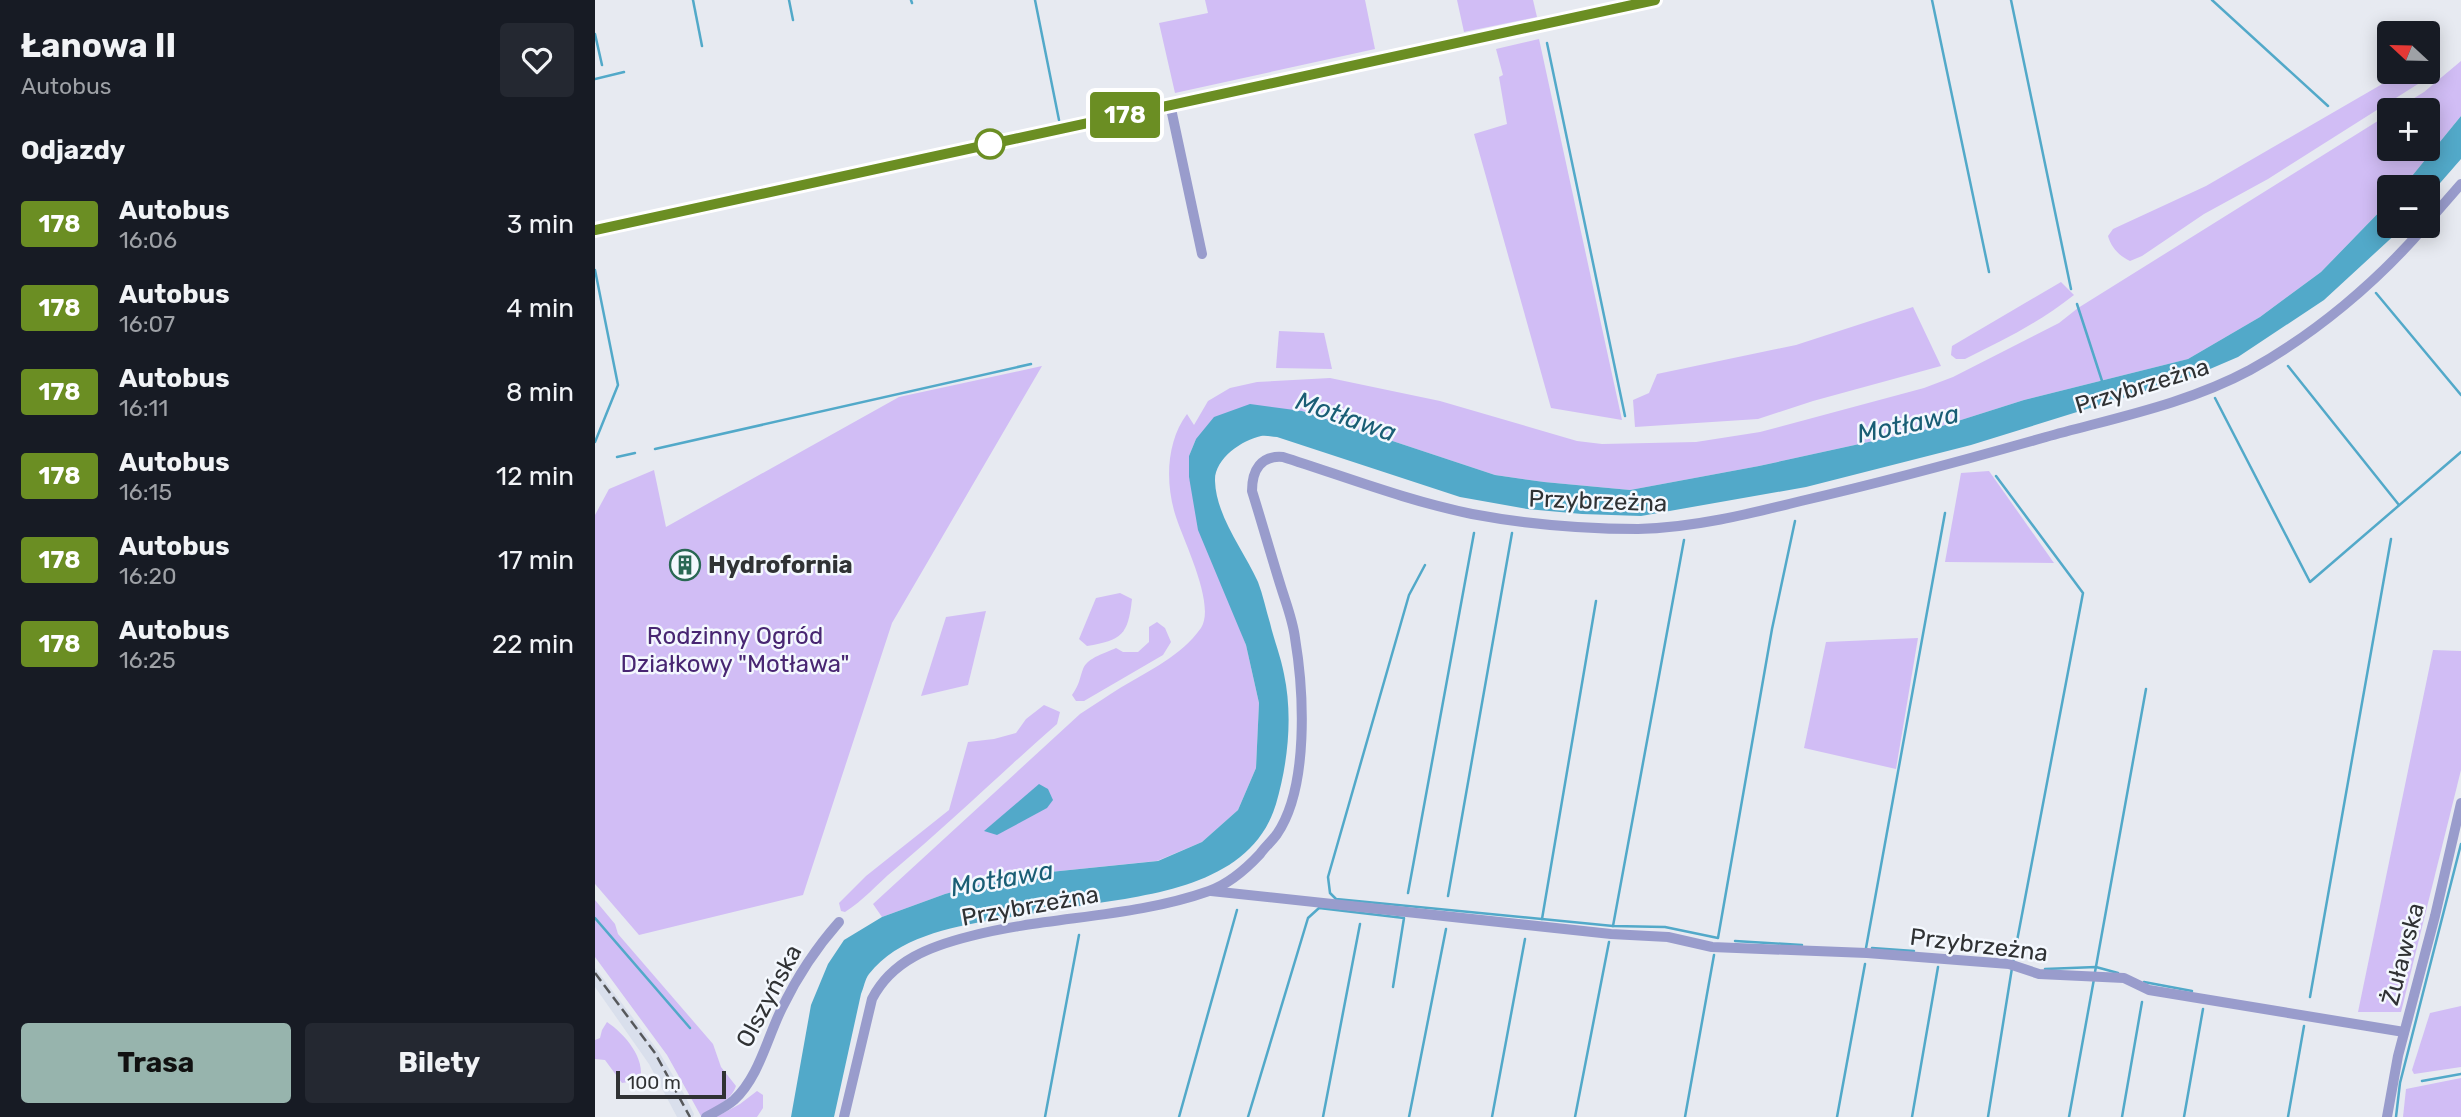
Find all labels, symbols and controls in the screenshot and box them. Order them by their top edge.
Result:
north arrow [2377,21,2439,84]
map controls [2377,21,2440,238]
button: heart [500,23,574,97]
text: Łanowa II [21,26,176,65]
text: Autobus [21,72,112,100]
line badge: 178 [1085,92,1165,138]
button: + [2377,98,2440,161]
text: 178 [1104,101,1146,129]
unlabelled marker [975,129,1005,159]
text: Odjazdy [21,135,125,166]
button: − [2377,175,2440,238]
text: Autobus [119,195,230,226]
text: 3 min [507,209,574,240]
text: 178 [39,210,80,238]
text: 16:06 [119,226,177,254]
text: Autobus [119,279,230,310]
text: 4 min [506,293,574,324]
text: 178 [39,294,80,322]
text: 16:07 [119,310,175,338]
street label: Przybrzeżna [2072,352,2212,420]
text: Autobus [119,363,230,394]
text: 8 min [506,377,574,408]
text: 178 [39,378,80,406]
water label: Motława [1292,385,1400,449]
text: 16:11 [119,394,168,422]
water label: Motława [1854,398,1962,450]
text: Autobus [119,447,230,478]
text: 12 min [496,461,574,492]
text: 178 [39,462,80,490]
text: 16:15 [119,478,172,506]
street label: Przybrzeżna [1528,485,1668,517]
text: Autobus [119,531,230,562]
text: 17 min [498,545,574,576]
text: 178 [39,546,80,574]
building icon: Hydrofornia [668,548,702,582]
place label: Hydrofornia [708,551,853,579]
text: 16:20 [119,562,177,590]
text: Autobus [119,615,230,646]
park label: Rodzinny Ogród Działkowy "Motława" [621,622,849,678]
text: 22 min [492,629,574,660]
text: 178 [39,630,80,658]
text: 16:25 [119,646,176,674]
water label: Motława [948,855,1056,903]
street label: Przybrzeżna [959,880,1101,932]
street label: Żuławska [2376,900,2430,1008]
street label: Przybrzeżna [1908,923,2050,967]
street label: Olszyńska [730,940,808,1052]
button: Trasa [21,1023,291,1103]
button: Bilety [305,1023,574,1103]
scale bar [616,1068,726,1100]
text: 100 m [627,1071,681,1094]

